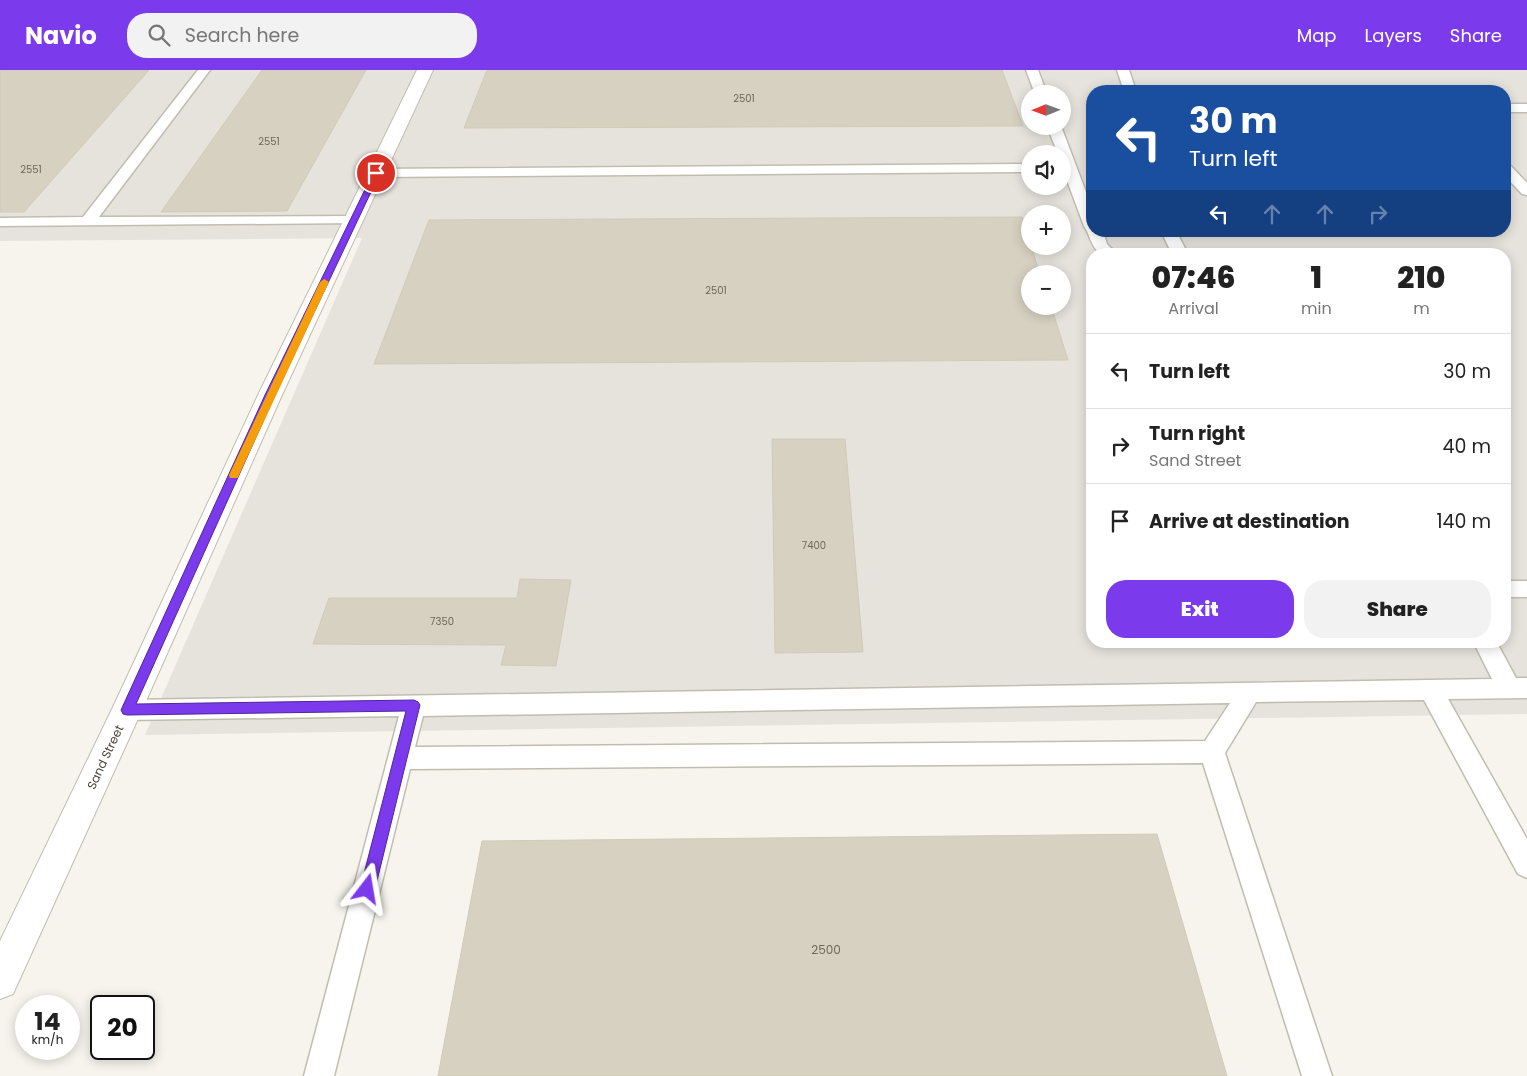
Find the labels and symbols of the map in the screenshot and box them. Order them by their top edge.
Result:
north arrow [1021,85,1071,135]
house number: 2501 [733,91,755,106]
house number: 2551 [258,134,280,149]
pin [355,152,397,194]
house number: 2551 [20,162,42,177]
house number: 2501 [705,283,727,298]
house number: 7400 [802,538,826,553]
house number: 7350 [430,614,454,629]
street label: Sand Street [83,722,127,792]
position arrow [340,862,392,914]
house number: 2500 [811,941,841,958]
speed limit sign: 20 [90,995,155,1060]

